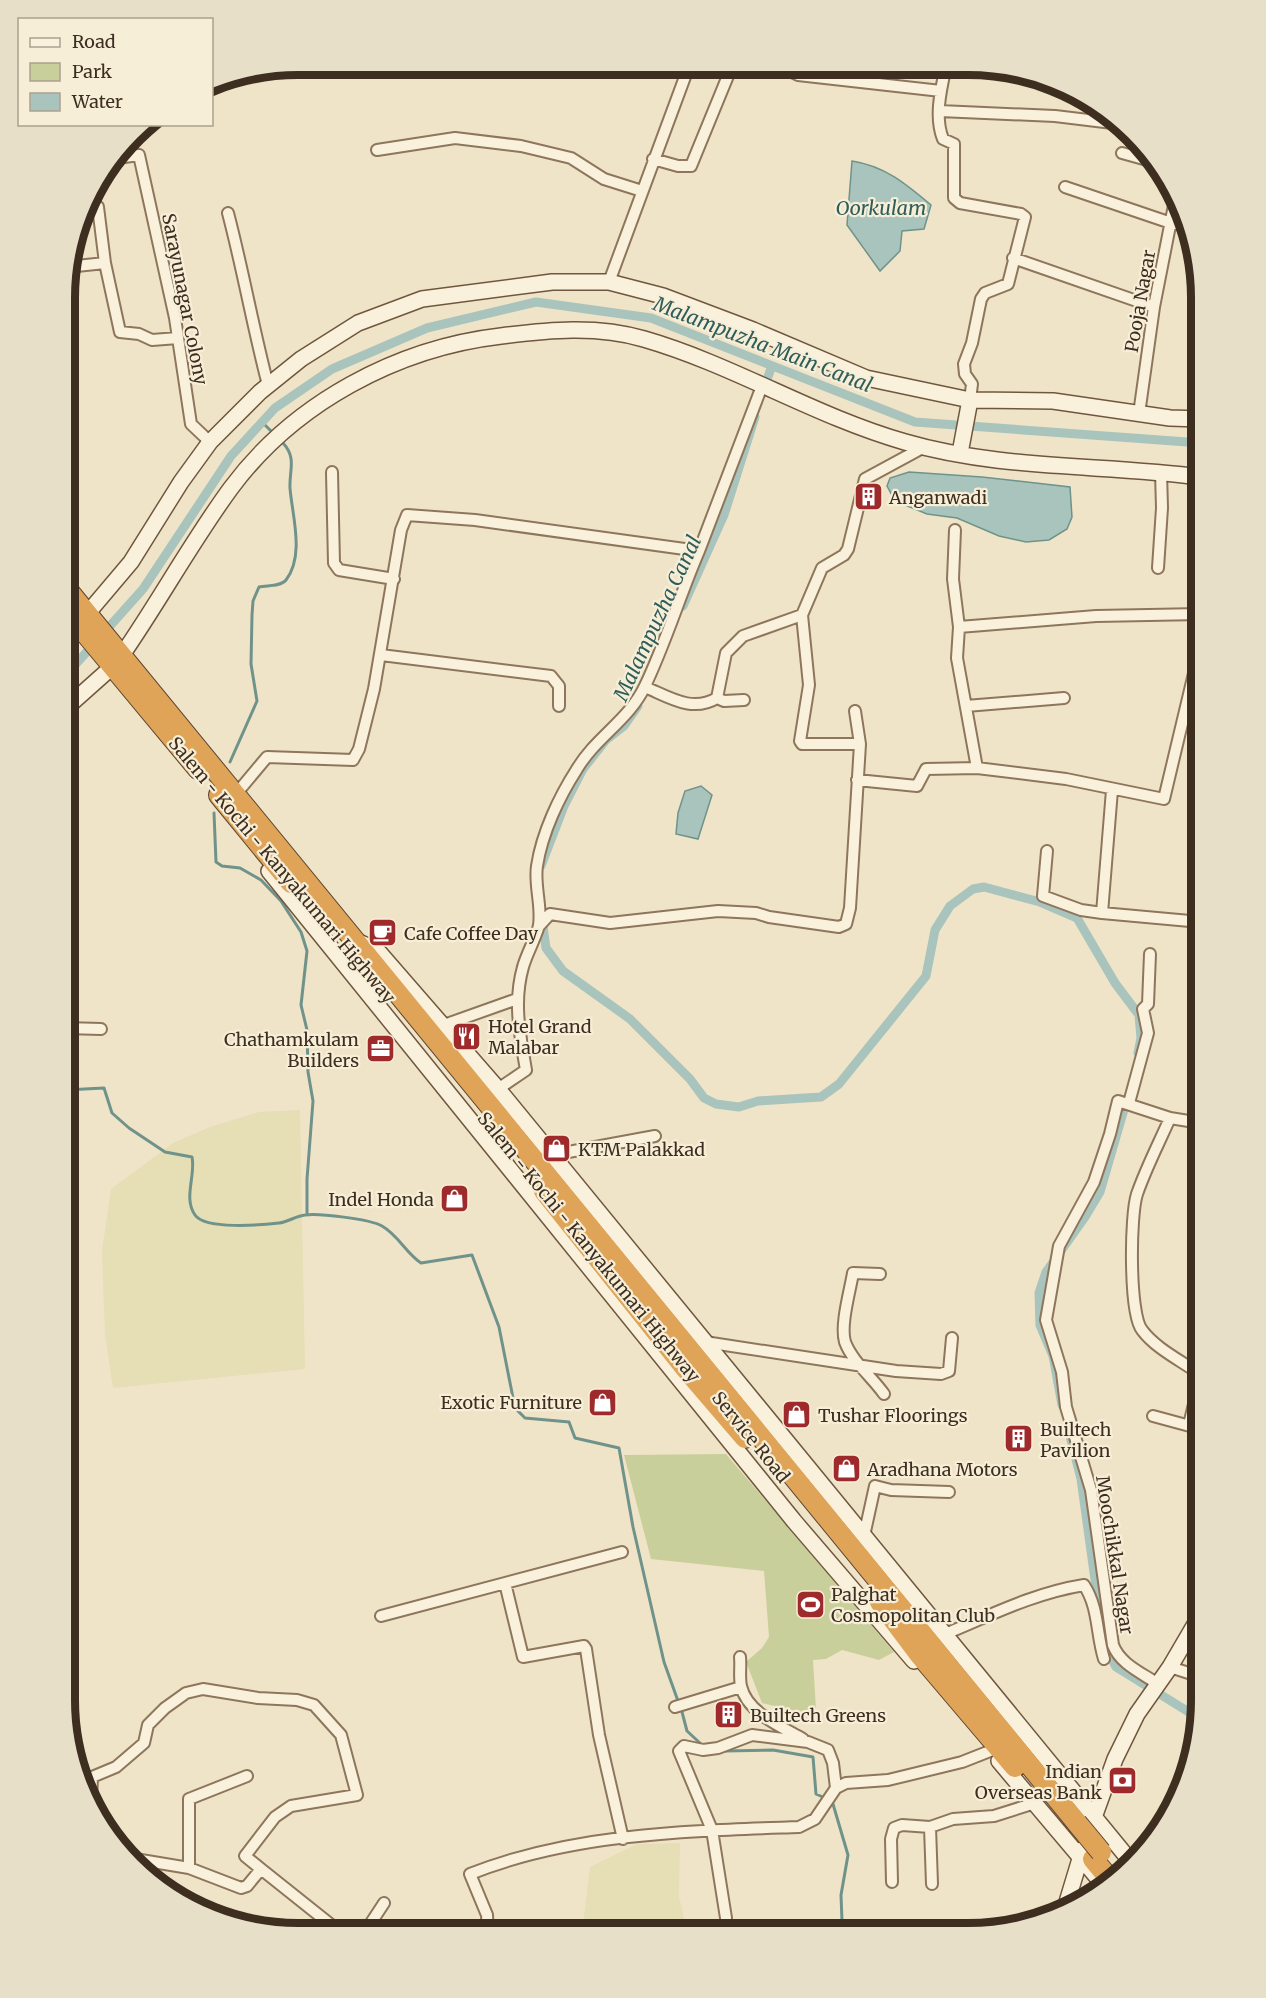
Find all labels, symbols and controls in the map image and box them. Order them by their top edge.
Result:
legend [18,18,213,126]
text: Road [72,30,116,53]
text: Park [72,60,113,83]
text: Water [71,90,123,113]
water label: Oorkulam [835,195,927,220]
street label: Sarayunagar Colony [157,211,213,387]
street label: Pooja Nagar [1120,248,1160,354]
water label: Malampuzha Main Canal [649,290,876,397]
building icon: Anganwadi [852,481,884,513]
place label: Anganwadi [888,486,987,509]
water label: Malampuzha Canal [607,531,706,706]
street label: Salem - Kochi - Kanyakumari Highway [164,732,401,1008]
cafe icon: Cafe Coffee Day [367,917,399,949]
place label: Cafe Coffee Day [404,922,539,945]
place label: Hotel Grand Malabar [488,1015,592,1059]
restaurant icon: Hotel Grand Malabar [451,1020,483,1052]
place label: Chathamkulam Builders [224,1028,359,1072]
office icon: Chathamkulam Builders [364,1033,396,1065]
street label: Salem - Kochi - Kanyakumari Highway [473,1107,706,1387]
shop icon: KTM Palakkad [541,1133,573,1165]
place label: KTM Palakkad [578,1138,705,1161]
shop icon: Indel Honda [439,1183,471,1215]
place label: Indel Honda [328,1188,434,1211]
shop icon: Exotic Furniture [587,1386,619,1418]
street label: Service Road [707,1387,795,1488]
place label: Exotic Furniture [441,1391,582,1414]
shop icon: Tushar Floorings [781,1399,813,1431]
place label: Tushar Floorings [818,1404,968,1427]
place label: Builtech Pavilion [1040,1418,1112,1462]
building icon: Builtech Pavilion [1003,1423,1035,1455]
shop icon: Aradhana Motors [830,1453,862,1485]
place label: Aradhana Motors [866,1458,1018,1481]
street label: Moochikkal Nagar [1091,1474,1139,1636]
place label: Palghat Cosmopolitan Club [831,1583,995,1627]
sports icon: Palghat Cosmopolitan Club [794,1588,826,1620]
building icon: Builtech Greens [713,1699,745,1731]
place label: Builtech Greens [750,1704,886,1727]
place label: Indian Overseas Bank [975,1760,1103,1804]
bank icon: Indian Overseas Bank [1107,1765,1139,1797]

